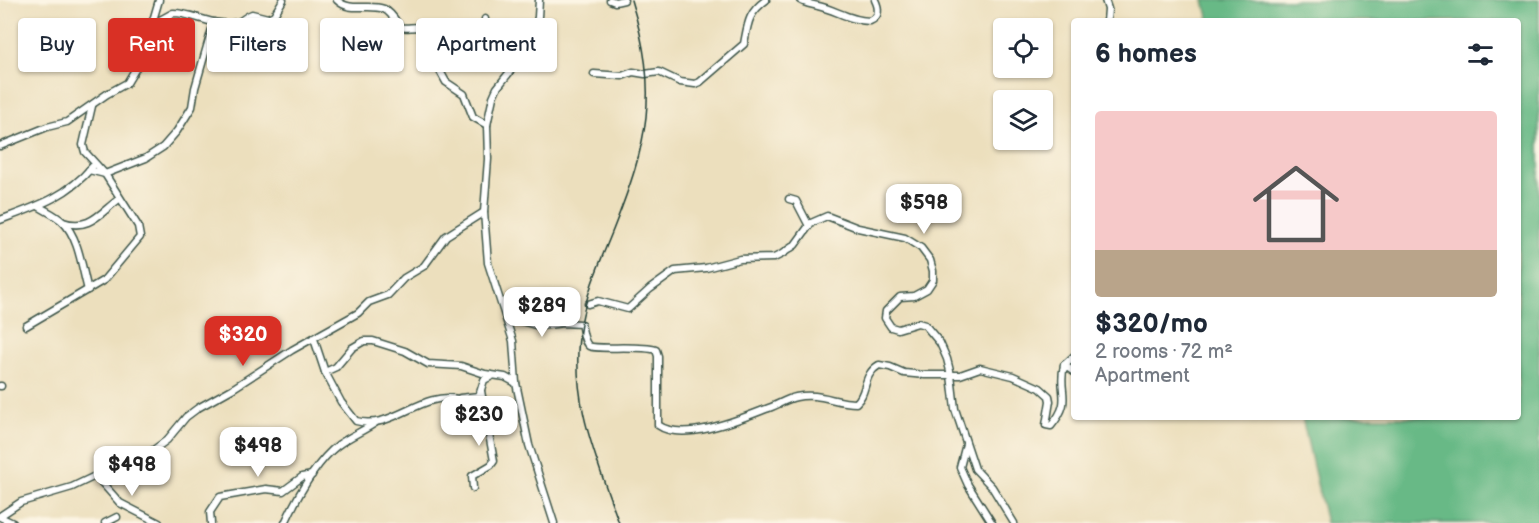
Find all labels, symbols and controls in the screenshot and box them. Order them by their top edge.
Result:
chip: Buy [18,18,96,72]
chip: Rent [108,18,195,72]
chip: Filters [207,18,308,72]
chip: New [320,18,404,72]
chip: Apartment [416,18,557,72]
map controls [993,18,1053,150]
button: locate [993,18,1053,78]
icon: filters [1464,38,1497,71]
text: 6 homes [1095,39,1197,70]
button: layers [993,90,1053,150]
icon: home [1242,150,1350,258]
pin: $598 [888,184,960,235]
text: $598 [900,191,948,215]
pin: $289 [506,287,578,338]
text: $289 [518,294,566,318]
text: $320/mo [1095,309,1208,340]
pin: $320 [207,316,279,367]
text: $320 [219,323,267,347]
text: 2 rooms · 72 m² [1095,340,1233,364]
text: Apartment [1095,364,1190,388]
pin: $230 [443,396,515,447]
text: $230 [455,403,503,427]
pin: $498 [222,427,294,478]
text: $498 [234,434,282,458]
pin: $498 [96,446,168,497]
text: $498 [108,453,156,477]

